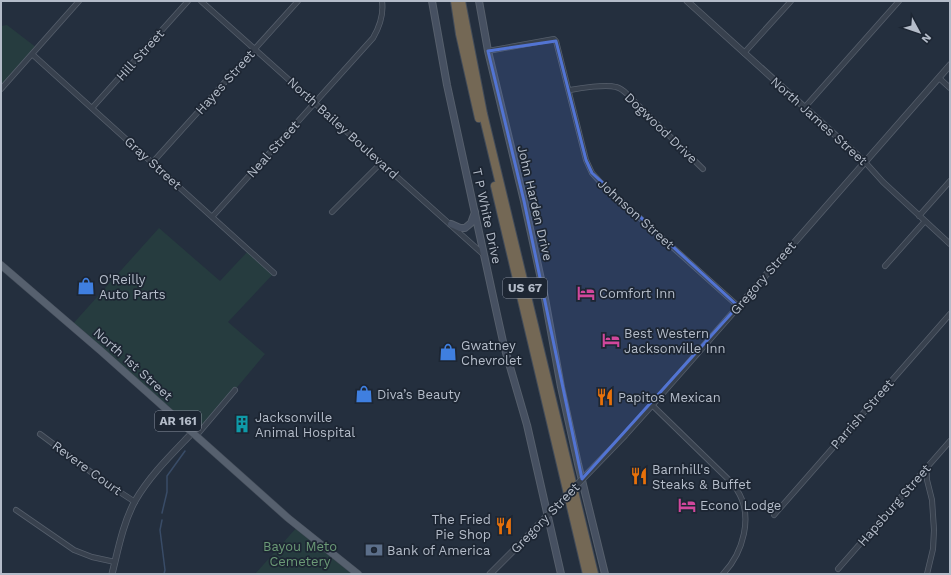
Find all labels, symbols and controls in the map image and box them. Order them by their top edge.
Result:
north arrow [899,12,939,52]
street label: Hill Street [113,26,167,84]
text: N [919,31,934,45]
street label: Hayes Street [192,46,258,117]
street label: North Bailey Boulevard [284,74,402,182]
street label: North James Street [768,74,871,169]
street label: Dogwood Drive [622,90,700,166]
street label: Neal Street [244,117,303,181]
street label: Gray Street [121,134,185,193]
street label: John Harden Drive [514,144,556,262]
street label: T P White Drive [470,167,504,265]
street label: Johnson Street [595,176,678,253]
street label: Gregory Street [727,238,799,318]
place label: O'Reilly Auto Parts [99,272,166,302]
shop icon: O'Reilly Auto Parts [76,276,96,296]
road number: US 67 [503,278,547,298]
hotel icon: Comfort Inn [576,283,596,303]
place label: Comfort Inn [599,286,675,301]
street label: North 1st Street [91,325,176,404]
place label: Best Western Jacksonville Inn [624,326,726,356]
hotel icon: Best Western Jacksonville Inn [601,330,621,350]
place label: Gwatney Chevrolet [461,338,522,368]
shop icon: Gwatney Chevrolet [438,342,458,362]
street label: Parrish Street [828,376,897,452]
shop icon: Diva’s Beauty [354,384,374,404]
place label: Diva’s Beauty [377,387,461,402]
restaurant icon: Papitos Mexican [595,387,615,407]
place label: Papitos Mexican [618,390,721,405]
place label: Jacksonville Animal Hospital [255,410,355,440]
road number: AR 161 [155,411,201,431]
building icon: Jacksonville Animal Hospital [232,414,252,434]
street label: Revere Court [49,438,125,499]
street label: Hapsburg Street [854,461,934,549]
place label: Barnhill's Steaks & Buffet [652,462,752,492]
restaurant icon: Barnhill's Steaks & Buffet [629,466,649,486]
street label: Gregory Street [508,479,583,556]
hotel icon: Econo Lodge [677,495,697,515]
place label: Econo Lodge [700,498,781,513]
place label: The Fried Pie Shop [432,512,491,542]
restaurant icon: The Fried Pie Shop [494,516,514,536]
park label: Bayou Meto Cemetery [263,539,337,569]
bank icon: Bank of America [364,540,384,560]
place label: Bank of America [387,543,491,558]

